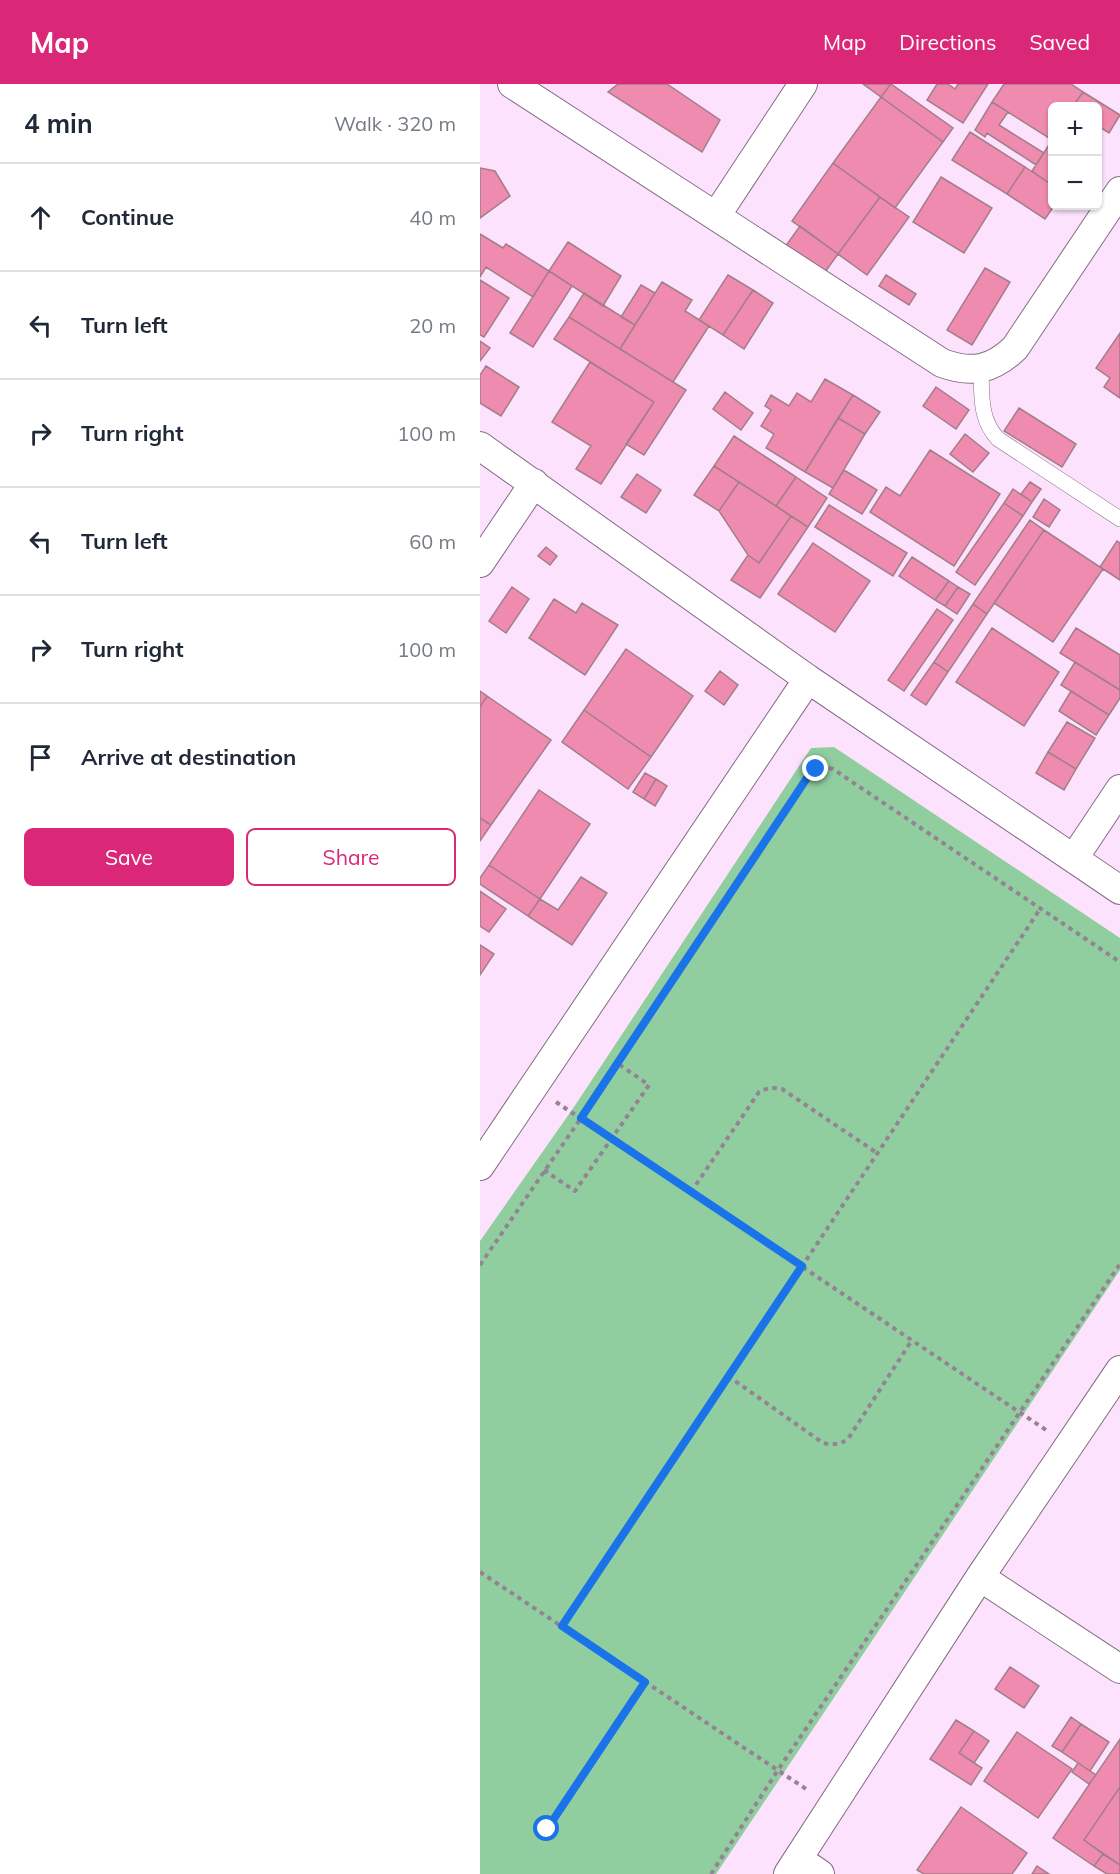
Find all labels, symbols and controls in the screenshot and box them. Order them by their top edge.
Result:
text: Map [30,25,89,60]
text: Map [823,29,866,55]
text: Directions [899,29,996,55]
text: Saved [1029,29,1090,55]
map controls [1048,102,1102,210]
button: + [1048,102,1102,156]
text: 4 min [24,107,93,140]
text: Walk · 320 m [334,111,456,136]
button: − [1048,156,1102,210]
icon: ahead [24,201,57,234]
text: Continue [81,203,174,231]
text: 40 m [409,205,456,230]
icon: left [24,309,57,342]
text: Turn left [81,311,168,339]
text: 20 m [409,313,456,338]
icon: right [24,417,57,450]
text: Turn right [81,419,184,447]
text: 100 m [397,421,456,446]
icon: left [24,525,57,558]
text: Turn left [81,527,168,555]
text: 60 m [409,529,456,554]
icon: right [24,633,57,666]
text: Turn right [81,635,184,663]
text: 100 m [397,637,456,662]
icon: arrive [24,741,57,774]
text: Arrive at destination [81,743,296,771]
route end [802,755,828,781]
button: Save [24,828,234,886]
button: Share [246,828,456,886]
route start [533,1815,559,1841]

